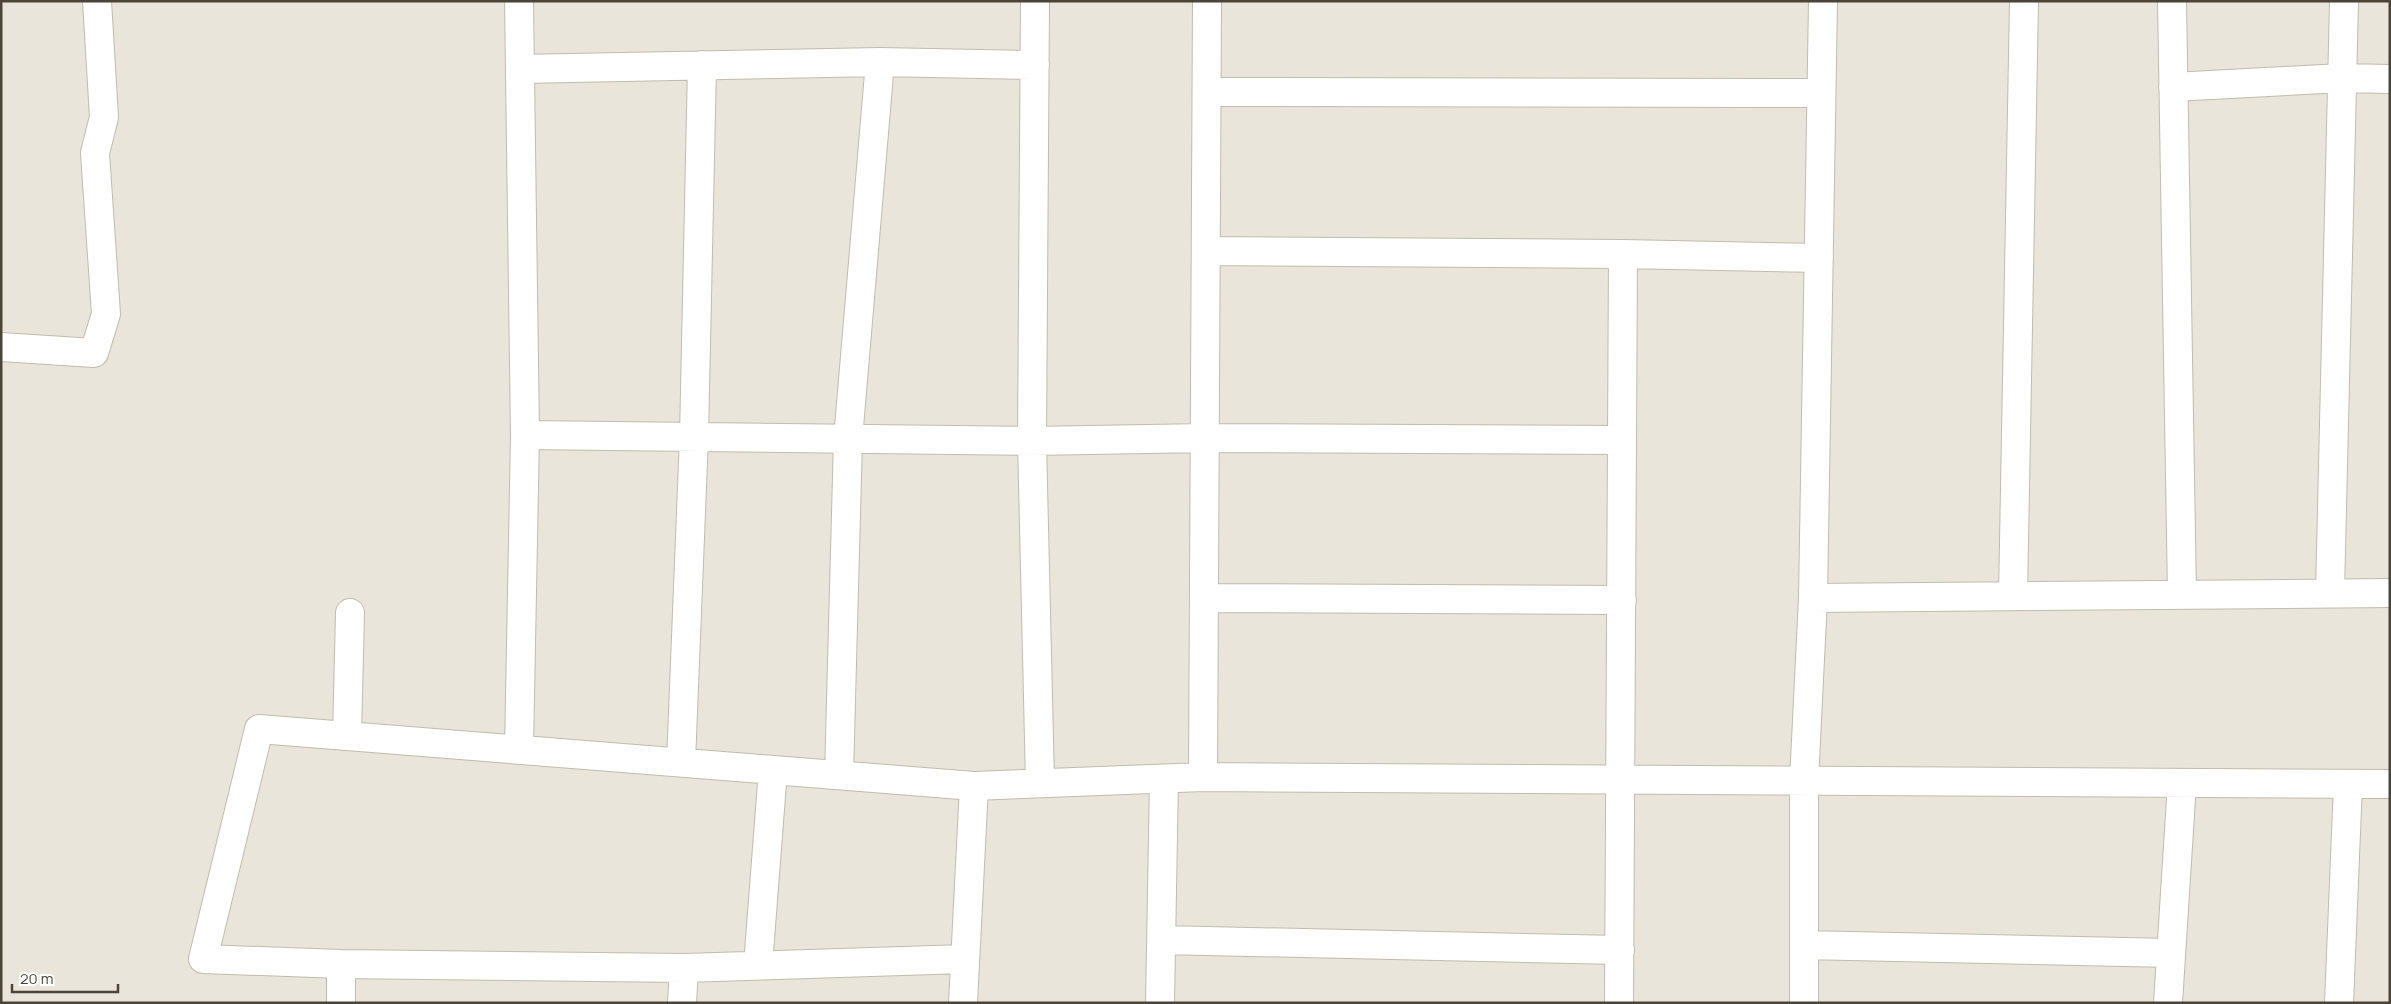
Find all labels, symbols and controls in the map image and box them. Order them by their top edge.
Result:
scale bar [12,962,119,994]
text: 20 m [20,968,53,989]

